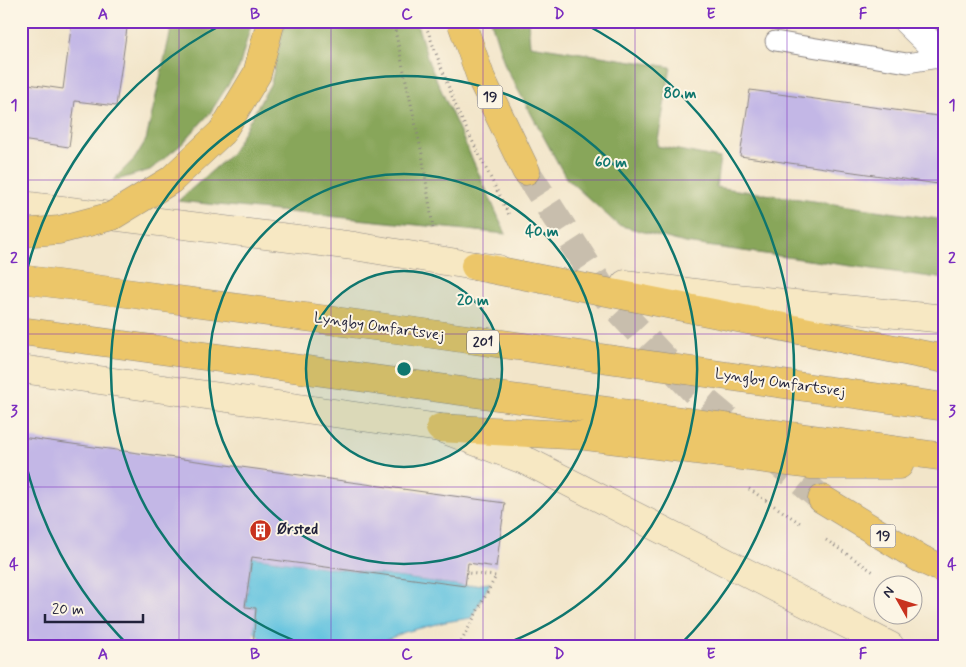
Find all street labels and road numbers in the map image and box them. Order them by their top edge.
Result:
road number: 19 [478,85,502,108]
street label: Lyngby Omfartsvej [313,308,445,346]
road number: 201 [467,331,499,354]
street label: Lyngby Omfartsvej [714,364,846,402]
road number: 19 [870,524,896,548]

